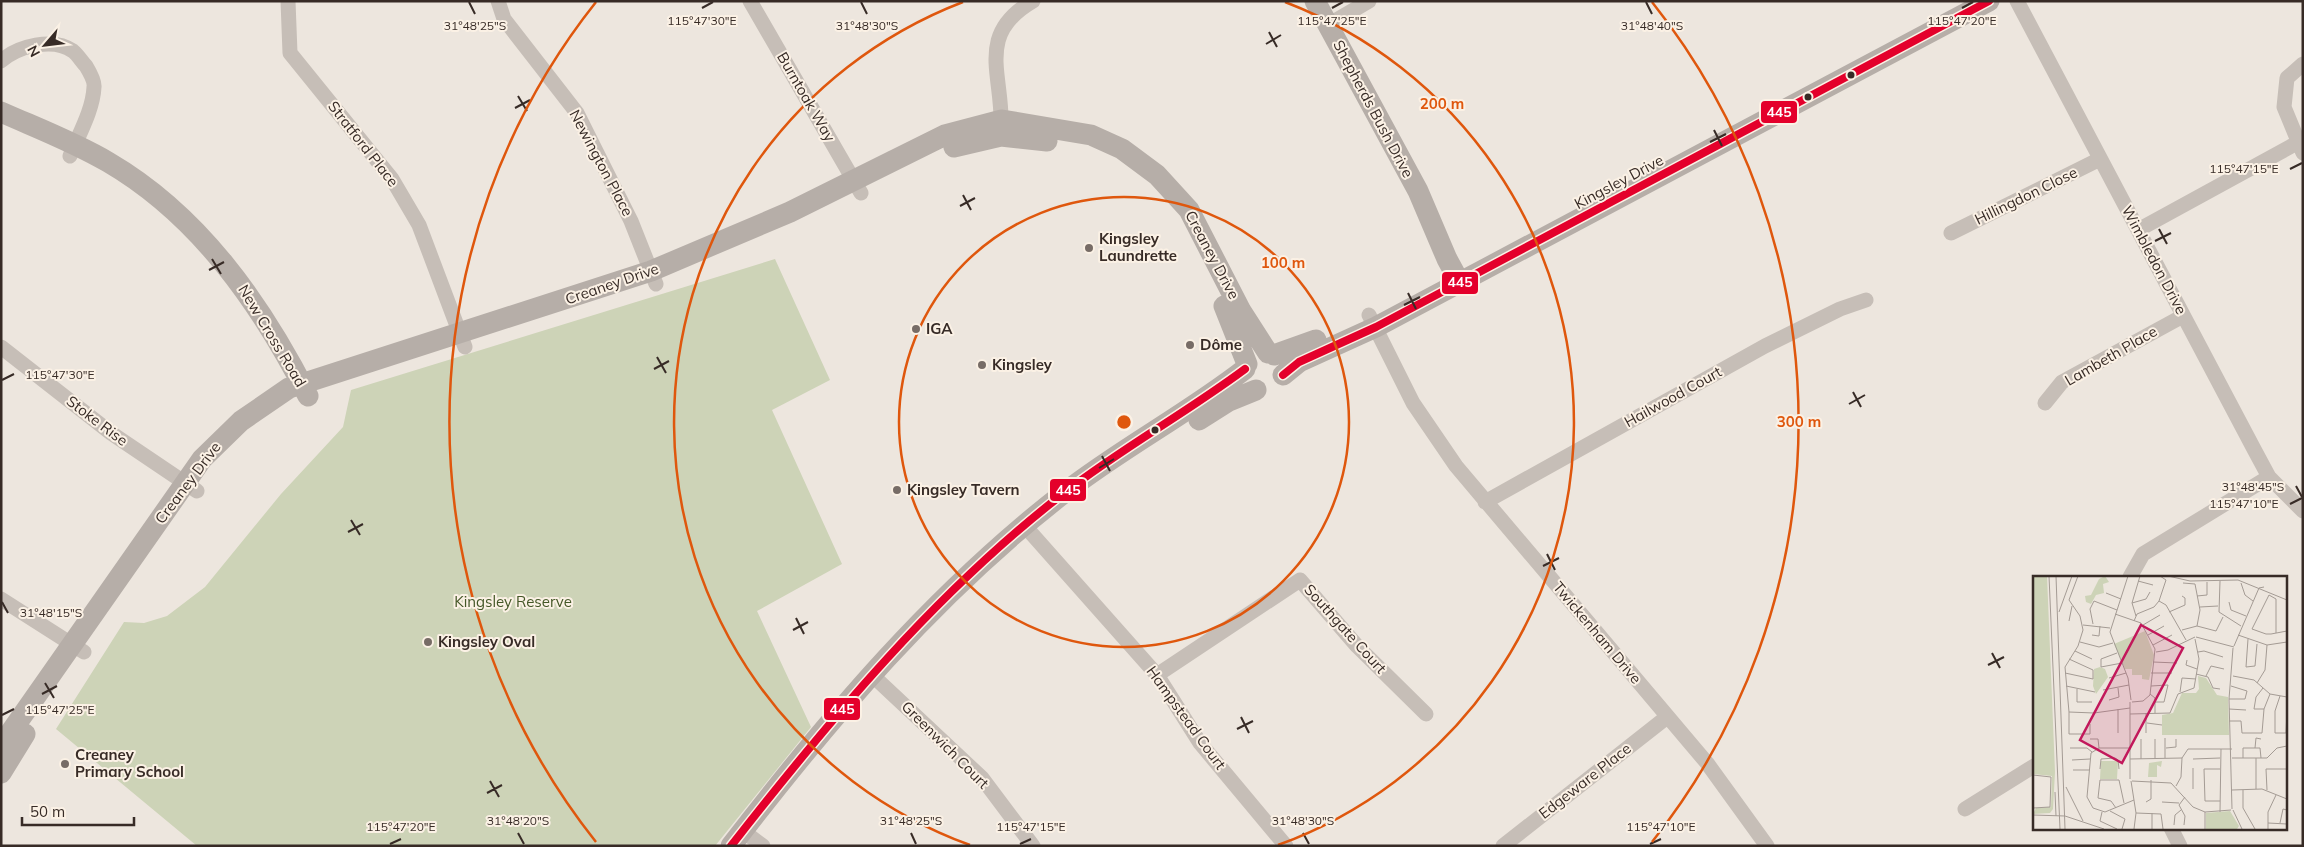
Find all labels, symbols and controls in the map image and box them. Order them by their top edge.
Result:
text: 115°47'30"E [667,13,737,28]
text: 115°47'25"E [1297,13,1367,28]
text: 115°47'20"E [1927,13,1997,28]
text: 31°48'25"S [444,18,506,33]
text: 31°48'30"S [836,18,898,33]
text: 31°48'40"S [1621,18,1683,33]
north arrow [20,20,70,70]
street label: Shepherds Bush Drive [1329,37,1418,181]
text: N [23,42,44,60]
street label: Burntoak Way [773,49,840,145]
unlabelled marker [1846,70,1856,80]
unlabelled marker [1803,92,1813,102]
text: 200 m [1420,94,1464,113]
street label: Stratford Place [324,97,403,190]
line badge: 445 [1760,100,1798,124]
text: 445 [1766,103,1792,121]
street label: Newington Place [565,106,638,219]
street label: Kingsley Drive [1571,150,1667,213]
text: 115°47'15"E [2209,161,2279,176]
street label: Hillingdon Close [1971,162,2080,229]
street label: Wimbledon Drive [2118,202,2191,317]
street label: Creaney Drive [1181,207,1244,302]
place label: Kingsley Laundrette [1099,229,1177,265]
marker: Kingsley Laundrette [1083,242,1095,254]
text: 100 m [1261,253,1305,272]
street label: Creaney Drive [563,259,661,308]
line badge: 445 [1441,271,1479,295]
text: 445 [1447,273,1473,291]
street label: New Cross Road [234,281,310,390]
place label: IGA [926,319,953,338]
street label: Lambeth Place [2061,322,2160,390]
marker: IGA [910,323,922,335]
place label: Dôme [1200,335,1242,354]
marker: Dôme [1184,339,1196,351]
place label: Kingsley [992,355,1053,374]
marker: Kingsley [976,359,988,371]
street label: Hailwood Court [1621,362,1725,431]
text: 115°47'30"E [25,367,95,382]
street label: Stoke Rise [63,391,132,450]
text: 300 m [1777,412,1821,431]
centre of rings [1115,413,1133,431]
unlabelled marker [1150,425,1160,435]
street label: Creaney Drive [151,438,225,527]
line badge: 445 [1049,478,1087,502]
text: 31°48'45"S [2222,479,2284,494]
place label: Kingsley Tavern [907,480,1020,499]
text: 445 [1055,481,1081,499]
marker: Kingsley Tavern [891,484,903,496]
text: 115°47'10"E [2209,496,2279,511]
inset map [2033,576,2286,830]
street label: Twickenham Drive [1549,578,1646,688]
street label: Southgate Court [1300,580,1391,677]
park label: Kingsley Reserve [454,592,572,611]
text: 31°48'15"S [20,605,82,620]
place label: Kingsley Oval [438,632,535,651]
marker: Kingsley Oval [422,636,434,648]
street label: Hampstead Court [1142,662,1230,773]
line badge: 445 [823,697,861,721]
street label: Greenwich Court [898,697,993,792]
text: 445 [829,700,855,718]
text: 115°47'25"E [25,702,95,717]
street label: Edgeware Place [1535,739,1635,823]
place label: Creaney Primary School [75,745,184,781]
marker: Creaney Primary School [59,758,71,770]
scale bar [22,794,135,826]
text: 50 m [30,802,65,821]
text: 31°48'20"S [487,813,549,828]
text: 31°48'25"S [880,813,942,828]
text: 31°48'30"S [1272,813,1334,828]
text: 115°47'20"E [366,819,436,834]
text: 115°47'15"E [996,819,1066,834]
text: 115°47'10"E [1626,819,1696,834]

